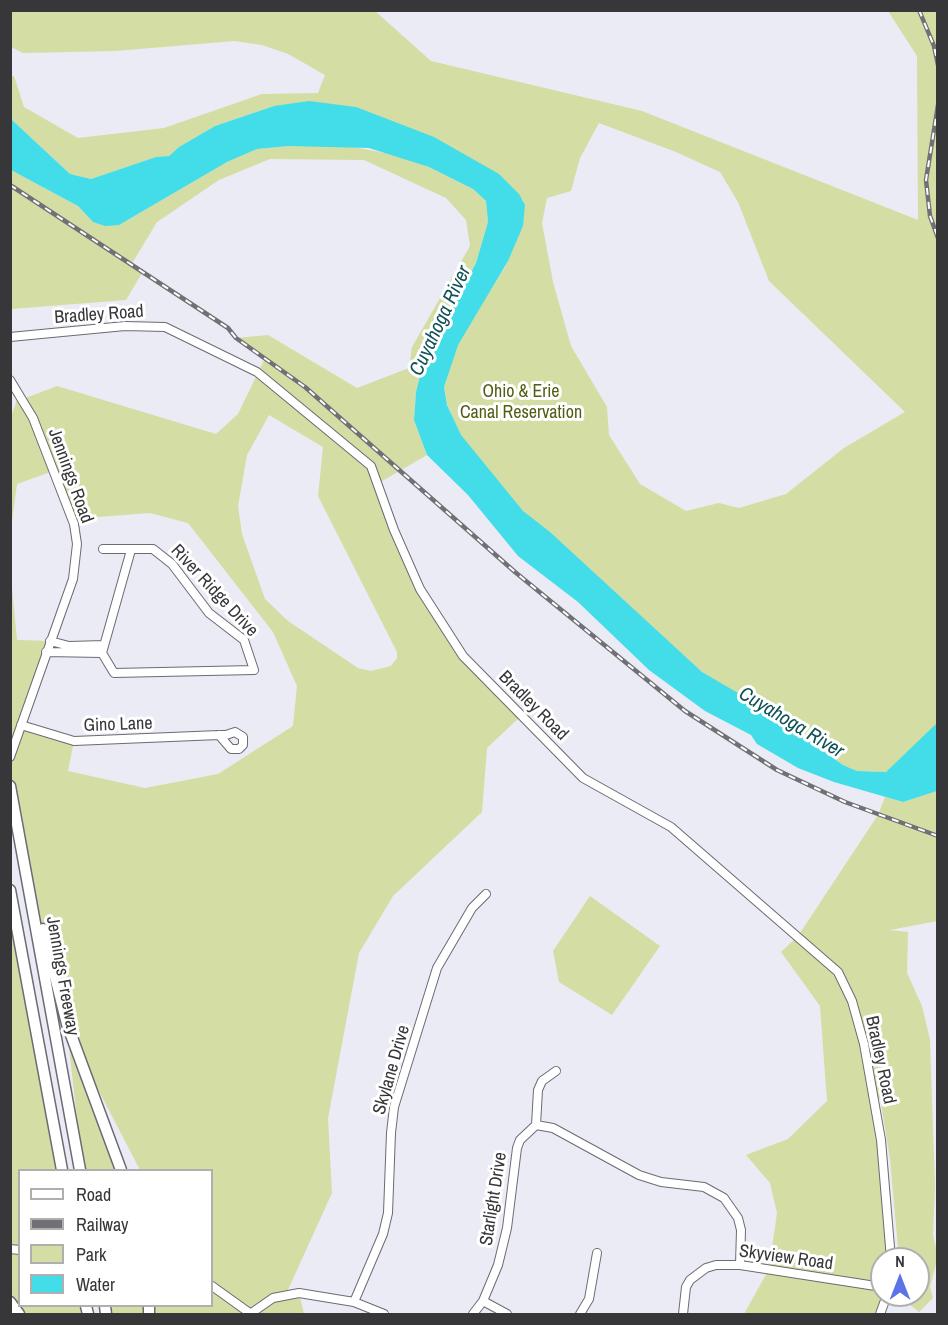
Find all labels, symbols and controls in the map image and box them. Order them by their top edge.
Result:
water label: Cuyahoga River [405,262,477,380]
street label: Bradley Road [54,301,144,329]
park label: Ohio & Erie Canal Reservation [460,381,582,424]
street label: Jennings Road [43,426,97,526]
street label: River Ridge Drive [166,540,262,642]
street label: Bradley Road [494,667,572,745]
water label: Cuyahoga River [734,682,848,764]
street label: Gino Lane [83,713,153,737]
street label: Jennings Freeway [41,915,83,1037]
street label: Bradley Road [860,1014,900,1106]
street label: Skylane Drive [369,1023,415,1117]
street label: Starlight Drive [476,1151,512,1247]
legend [18,1169,213,1307]
text: Road [76,1182,111,1207]
text: Railway [76,1212,129,1237]
street label: Skyview Road [738,1241,834,1275]
text: Park [76,1242,106,1267]
north arrow [870,1247,930,1307]
text: N [895,1250,905,1272]
text: Water [76,1272,115,1297]

